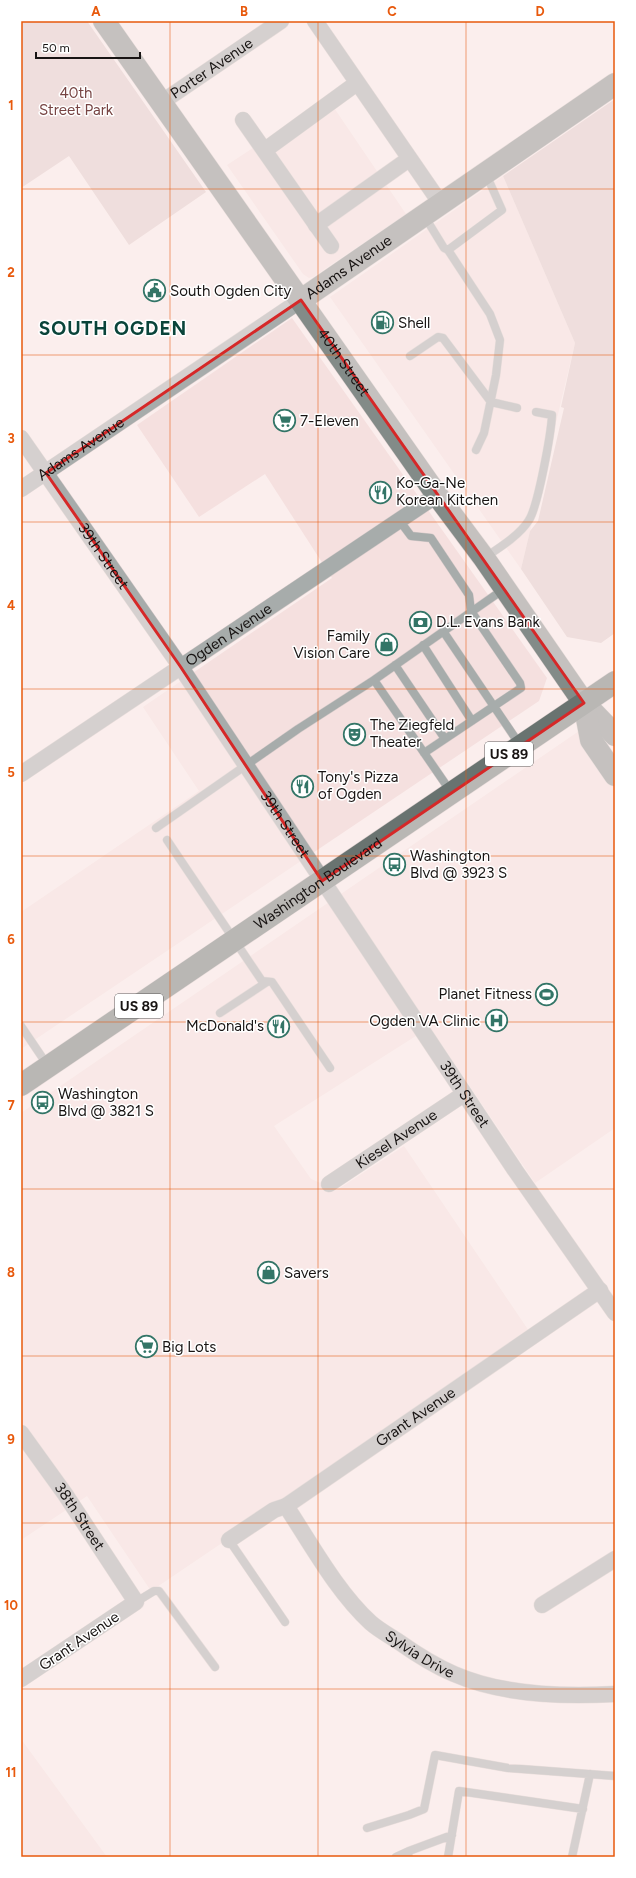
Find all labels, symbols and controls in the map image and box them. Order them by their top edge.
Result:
text: A [91,4,101,19]
text: B [240,4,248,19]
text: C [387,4,397,19]
text: D [535,4,545,19]
scale bar [36,34,140,60]
street label: Porter Avenue [167,34,256,103]
text: 50 m [42,41,70,55]
park label: 40th Street Park [39,84,114,119]
text: 1 [8,98,14,113]
street label: Adams Avenue [302,231,395,303]
text: 2 [7,265,15,280]
public building icon: South Ogden City [141,278,167,304]
place label: South Ogden City [170,282,291,300]
fuel station icon: Shell [369,310,395,336]
place label: Shell [398,314,430,332]
district label: SOUTH OGDEN [39,317,187,340]
street label: 40th Street [314,325,374,400]
supermarket icon: 7-Eleven [272,408,298,434]
place label: 7-Eleven [300,412,359,430]
street label: Adams Avenue [34,413,127,484]
text: 3 [7,431,15,446]
place label: Ko-Ga-Ne Korean Kitchen [396,474,498,509]
restaurant icon: Ko-Ga-Ne Korean Kitchen [367,479,393,505]
street label: 39th Street [74,520,133,593]
text: 4 [7,598,15,613]
street label: Ogden Avenue [182,599,275,670]
bank icon: D.L. Evans Bank [408,609,434,635]
place label: D.L. Evans Bank [436,613,540,631]
place label: Family Vision Care [293,627,370,662]
shop icon: Family Vision Care [373,632,399,658]
place label: The Ziegfeld Theater [370,716,454,751]
theatre icon: The Ziegfeld Theater [342,721,368,747]
road number: US 89 [485,742,533,766]
text: 5 [7,765,15,780]
place label: Tony's Pizza of Ogden [318,768,398,803]
restaurant icon: Tony's Pizza of Ogden [289,773,315,799]
street label: 39th Street [257,787,314,861]
street label: Washington Boulevard [251,834,385,933]
place label: Washington Blvd @ 3923 S [410,847,507,882]
bus stop icon: Washington Blvd @ 3923 S [381,852,407,878]
text: 6 [7,932,15,947]
sports icon: Planet Fitness [534,981,560,1007]
place label: Planet Fitness [439,985,532,1003]
road number: US 89 [115,994,163,1018]
hospital icon: Ogden VA Clinic [483,1008,509,1034]
place label: Ogden VA Clinic [369,1012,480,1030]
restaurant icon: McDonald's [266,1013,292,1039]
place label: McDonald's [186,1017,264,1035]
street label: 39th Street [436,1057,493,1131]
place label: Washington Blvd @ 3821 S [58,1085,154,1120]
bus stop icon: Washington Blvd @ 3821 S [30,1090,56,1116]
text: 7 [7,1098,15,1113]
street label: Kiesel Avenue [352,1106,440,1173]
shop icon: Savers [255,1260,281,1286]
place label: Savers [284,1264,329,1282]
text: 8 [7,1265,15,1280]
supermarket icon: Big Lots [134,1334,160,1360]
place label: Big Lots [162,1338,216,1356]
street label: Grant Avenue [372,1383,459,1451]
text: 9 [7,1432,15,1447]
street label: 38th Street [51,1479,109,1554]
text: 10 [4,1598,18,1613]
street label: Grant Avenue [36,1608,122,1674]
street label: Sylvia Drive [382,1627,457,1682]
text: 11 [6,1765,16,1780]

